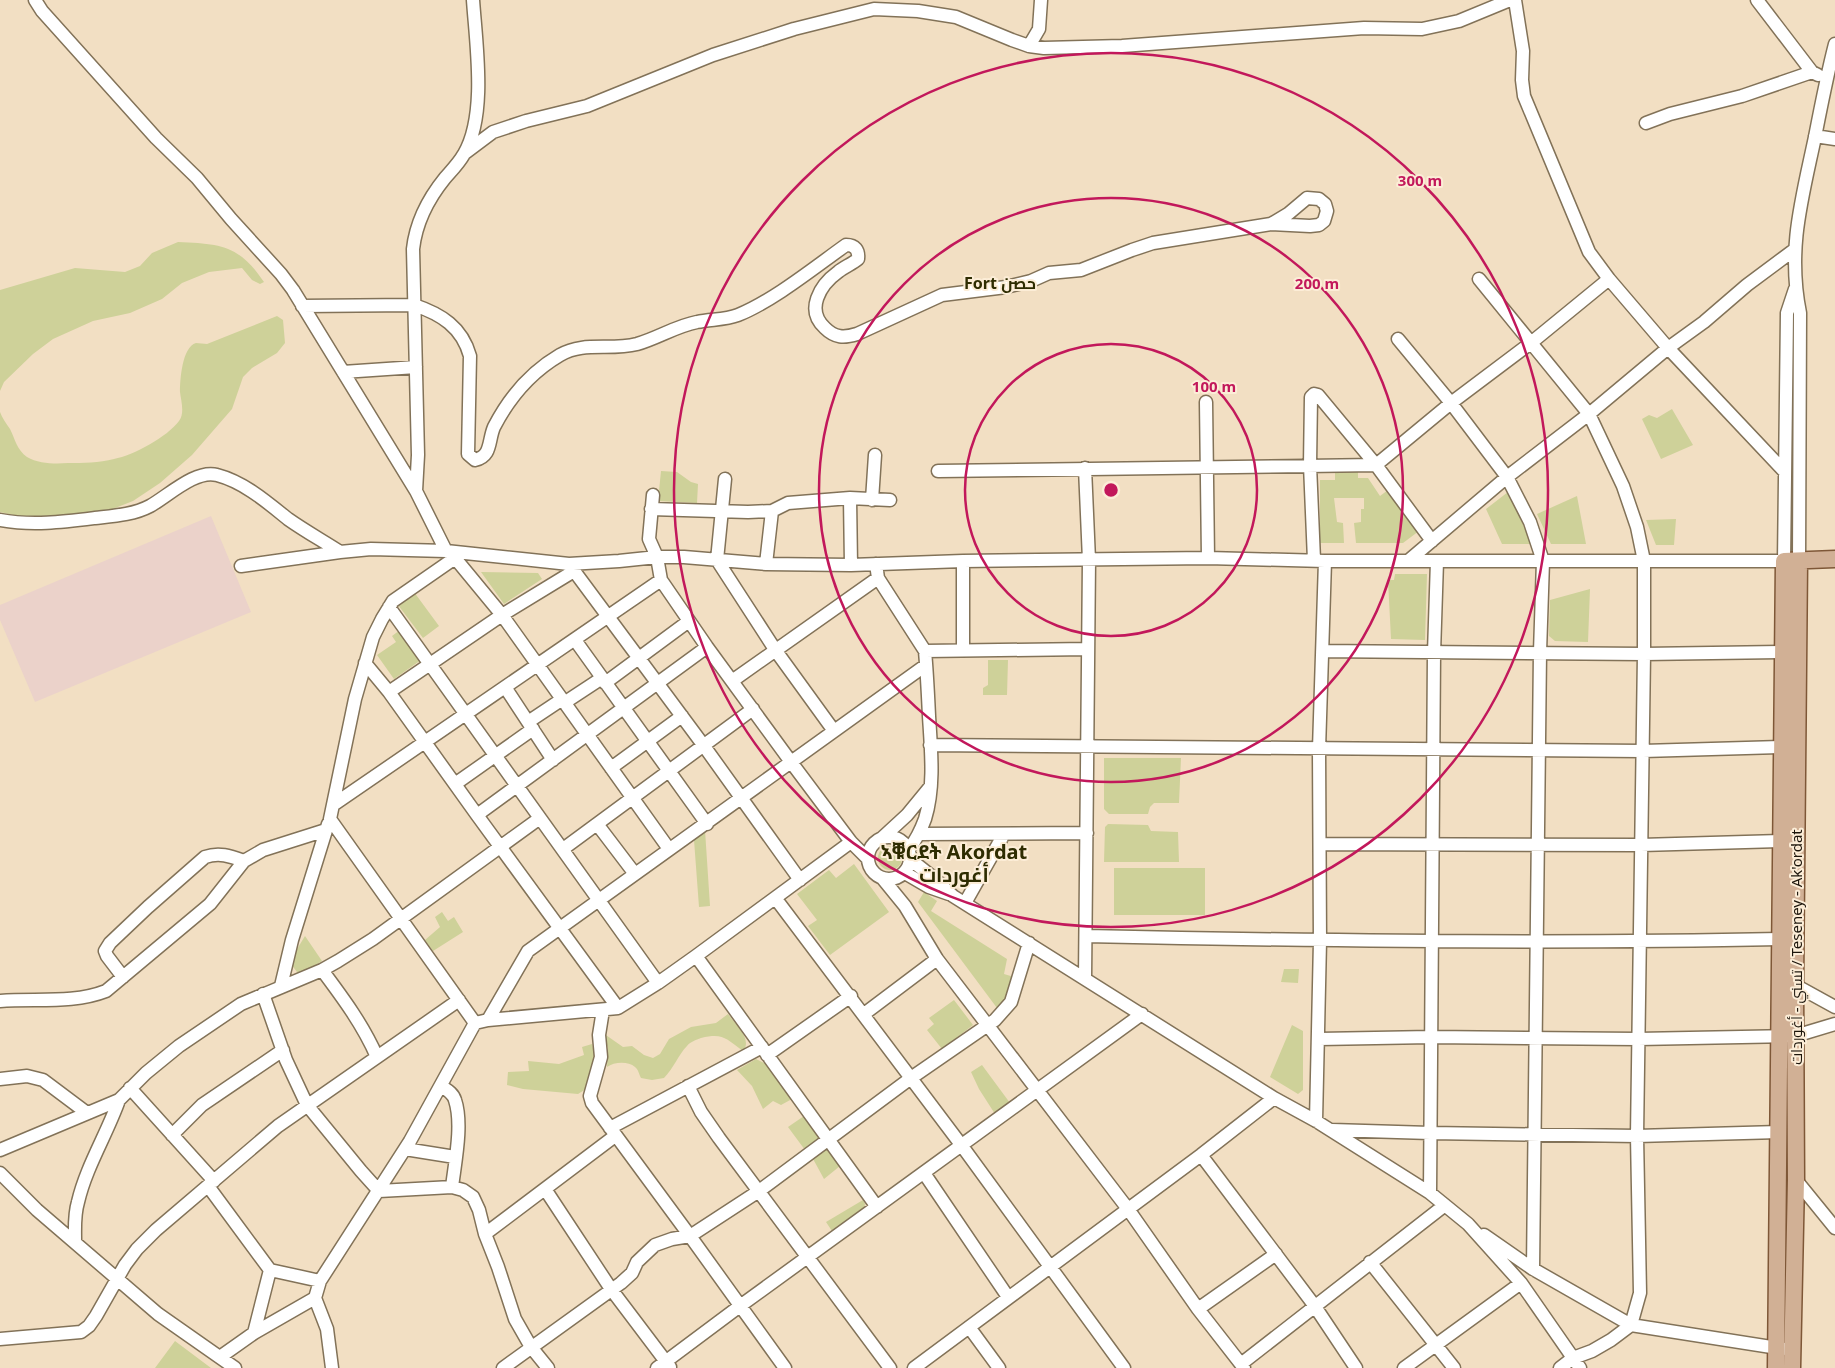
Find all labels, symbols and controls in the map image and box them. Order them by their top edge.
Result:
text: 300 m [1398,170,1442,190]
district label: Fort حصن [964,272,1036,294]
text: 200 m [1295,273,1339,293]
text: 100 m [1192,376,1236,396]
centre of rings [1102,481,1120,499]
street label: تسني - أغوردات / Teseney - Ak'ordat [1786,829,1809,1065]
district label: ኣቑርደት Akordat أغوردات [881,838,1028,888]

